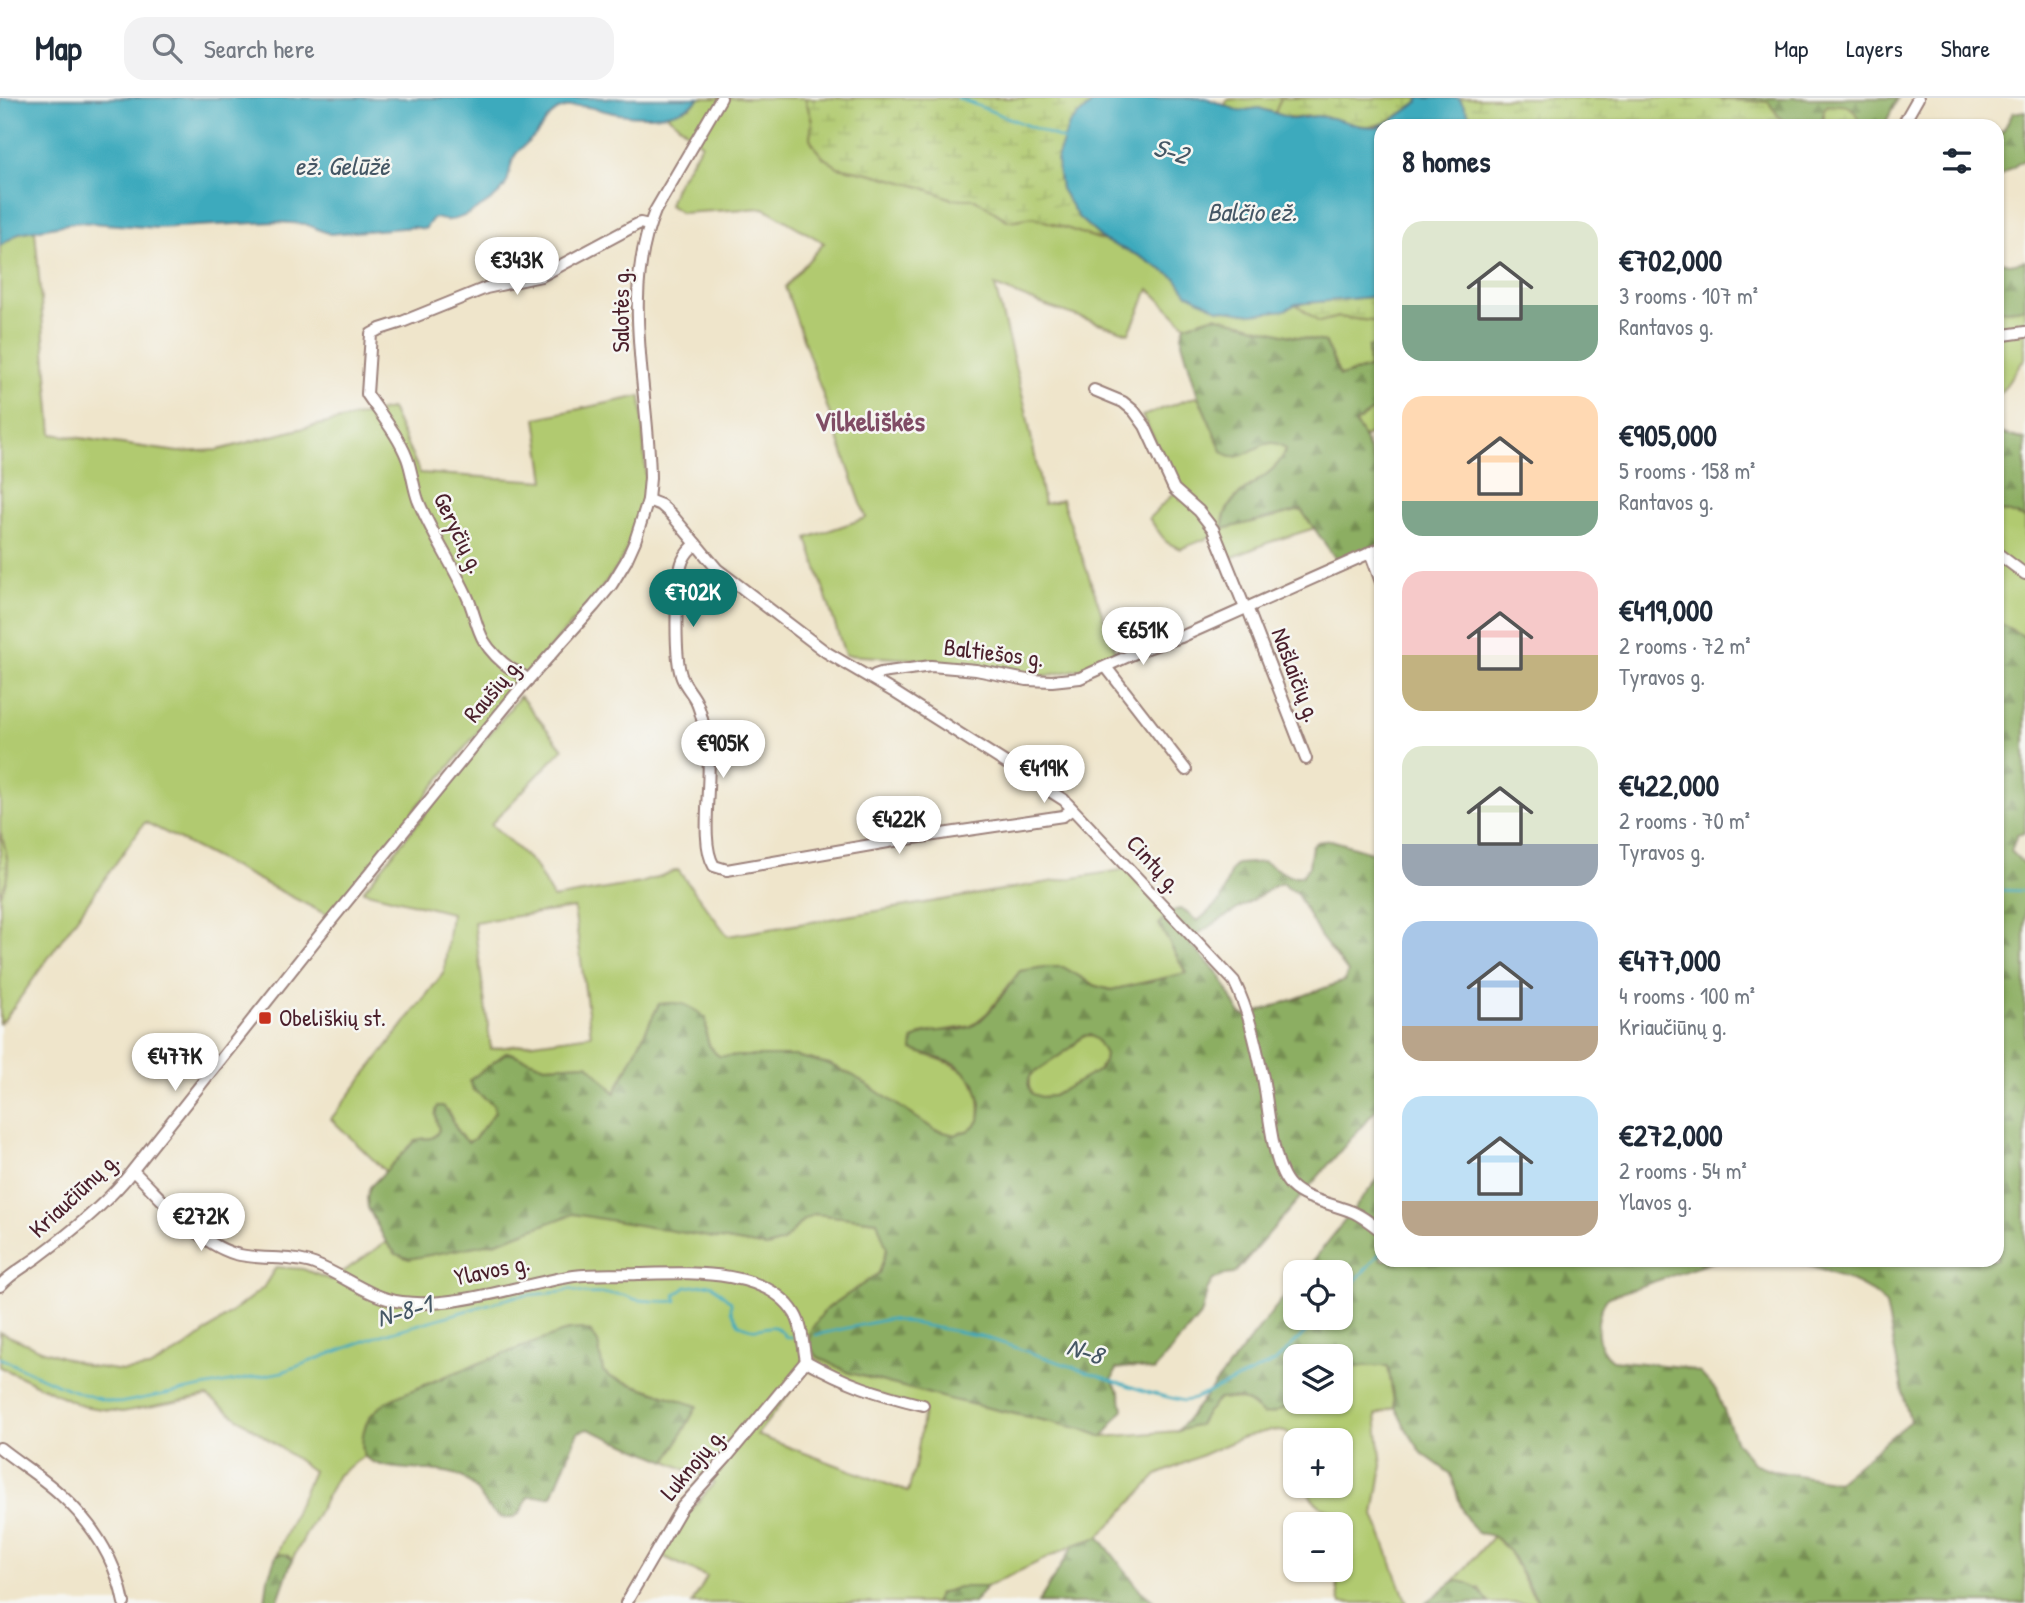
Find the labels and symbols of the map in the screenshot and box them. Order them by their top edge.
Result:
water label: S-2 [1150,129,1195,173]
water label: ež. Gelūžė [295,148,391,183]
water label: Balčio ež. [1207,194,1297,229]
pin: €343K [468,238,566,297]
street label: Salotės g. [604,268,636,352]
district label: Vilkeliškės [815,402,925,440]
street label: Geryčių g. [427,487,493,578]
pin: €702K [644,570,742,629]
pin: €651K [1094,608,1192,667]
street label: Našlaičių g. [1264,623,1329,726]
street label: Baltiešos g. [942,630,1046,674]
street label: Raušių g. [456,650,529,729]
pin: €905K [674,720,772,780]
pin: €419K [995,746,1093,805]
pin: €422K [850,796,948,856]
street label: Cintų g. [1120,827,1190,900]
place label: Obeliškių st. [279,1001,386,1033]
marker: Obeliškių st. [257,1010,273,1026]
pin: €477K [126,1034,224,1093]
street label: Kriaučiūnų g. [21,1144,125,1244]
pin: €272K [152,1194,250,1253]
street label: Ylavos g. [451,1245,532,1293]
water label: N-8-1 [372,1285,439,1335]
water label: N-8 [1063,1328,1111,1374]
street label: Luknojų g. [652,1420,732,1506]

